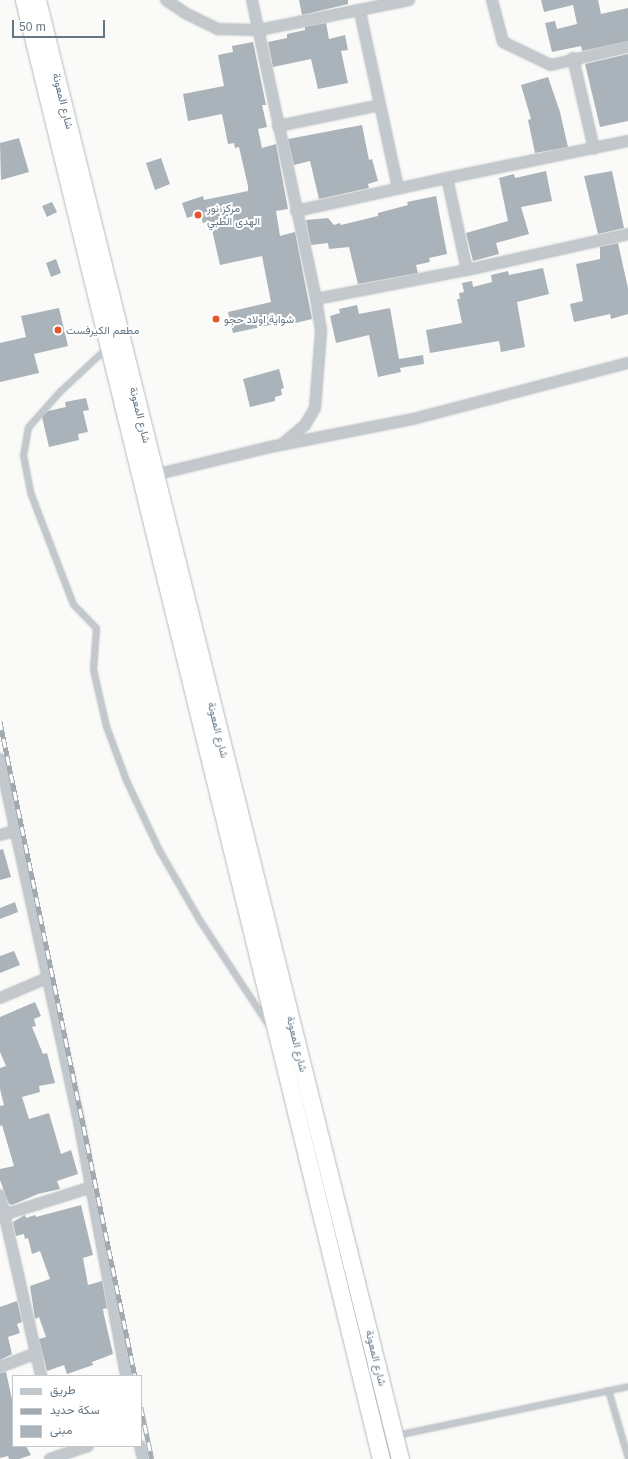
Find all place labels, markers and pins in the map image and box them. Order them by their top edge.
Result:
place label: مركز نور الهدى الطبي [207,202,260,228]
marker: مركز نور الهدى الطبي [192,209,204,221]
place label: شواية اولاد حجو [224,312,294,326]
marker: شواية اولاد حجو [211,314,221,324]
place label: مطعم الكيرفست [66,323,139,337]
marker: مطعم الكيرفست [53,325,63,335]

